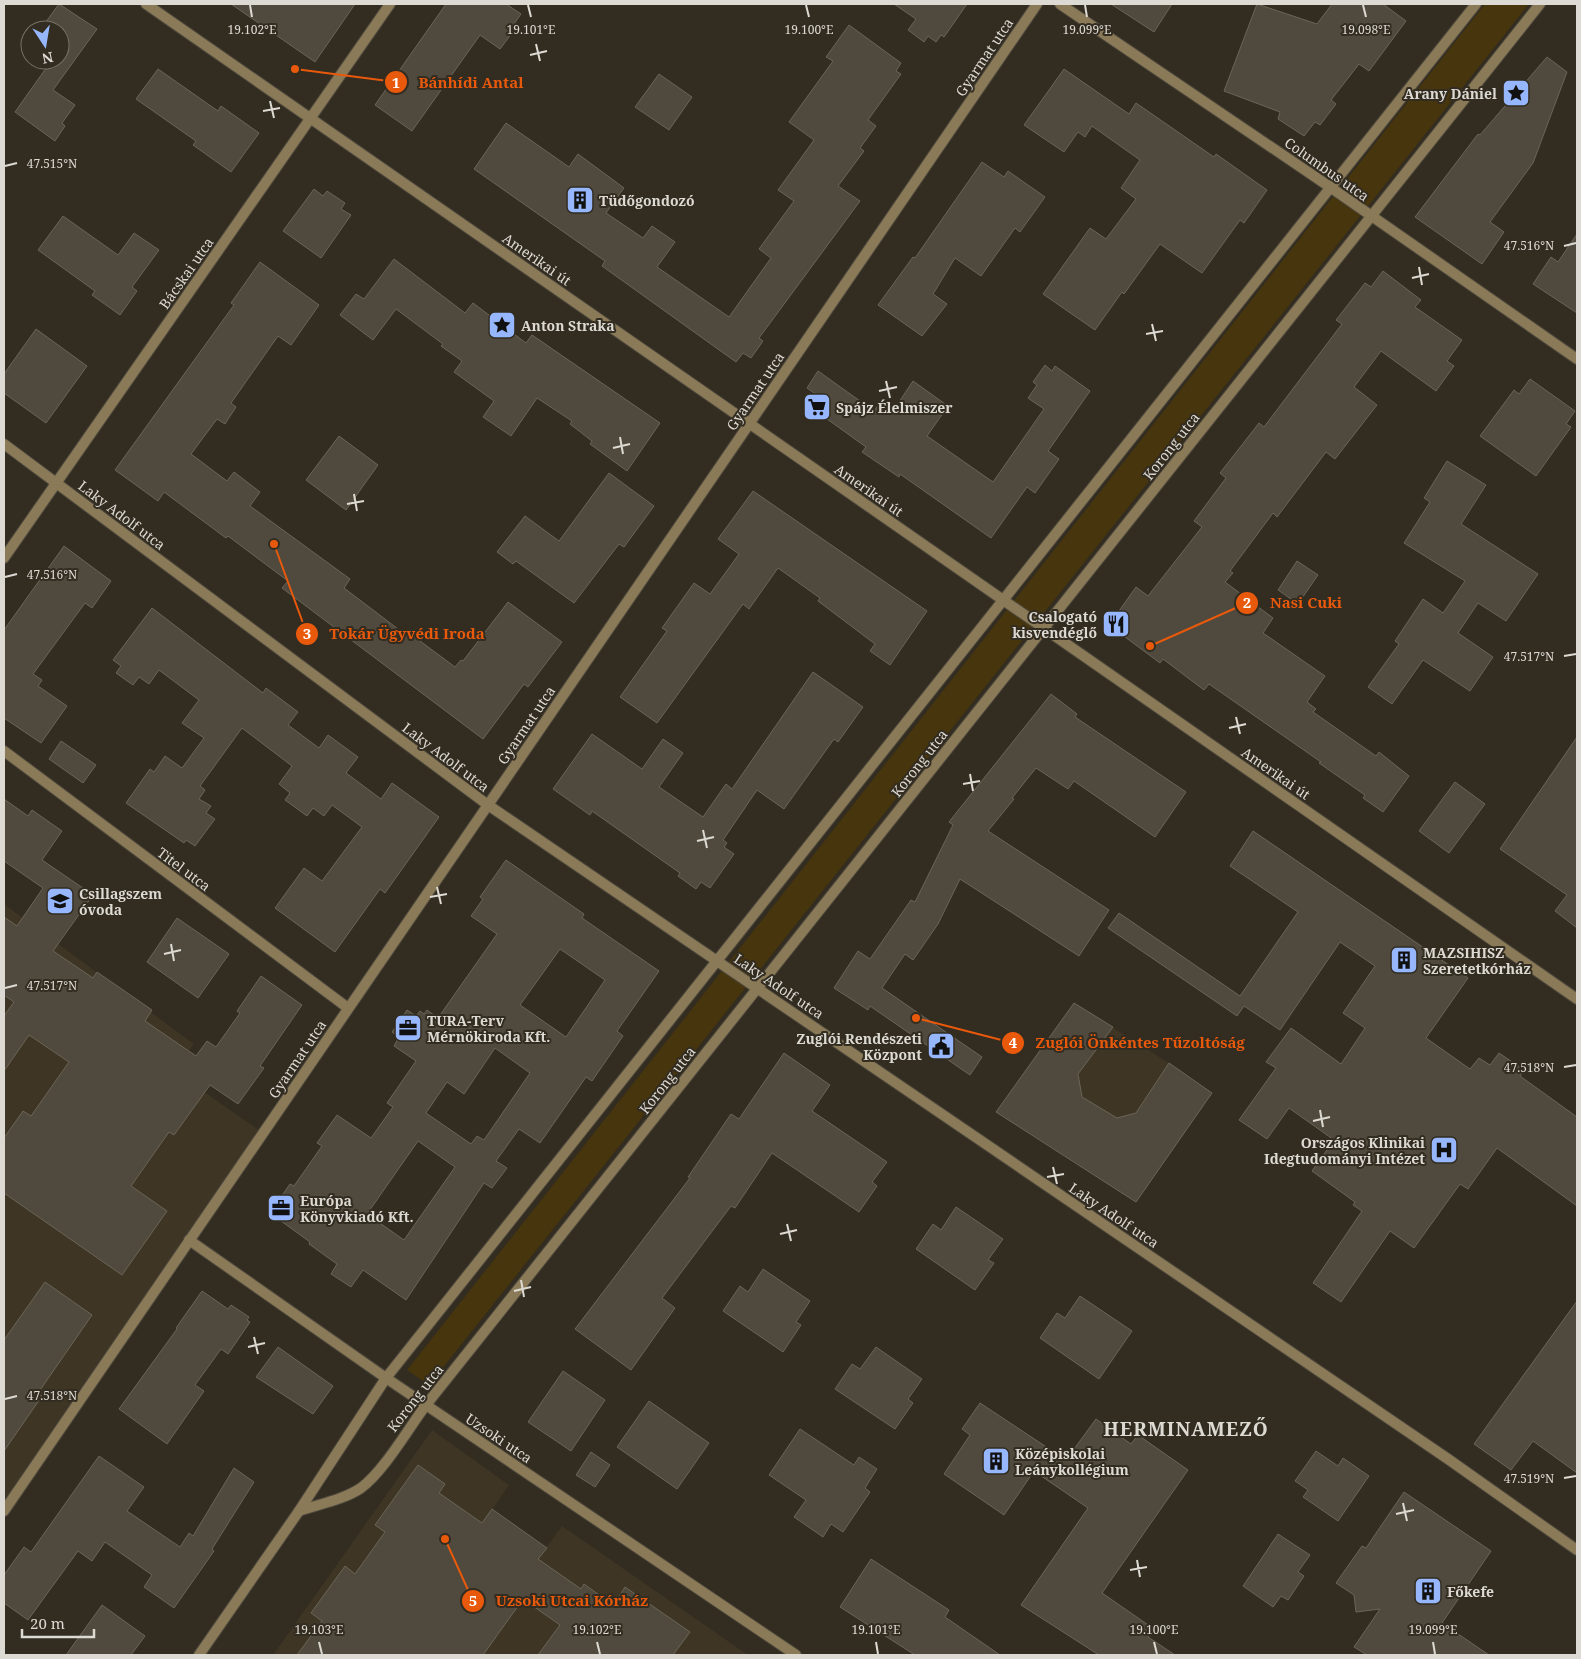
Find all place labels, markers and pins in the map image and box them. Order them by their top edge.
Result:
callout: Bánhídi Antal [383,67,533,97]
place icon: Arany Dániel [1501,78,1531,108]
place label: Arany Dániel [1404,84,1497,103]
building icon: Tüdőgondozó [565,185,595,215]
place label: Tüdőgondozó [599,191,695,210]
place icon: Anton Straka [487,310,517,340]
place label: Anton Straka [521,316,615,335]
supermarket icon: Spájz Élelmiszer [802,392,832,422]
place label: Spájz Élelmiszer [836,398,953,417]
callout: Nasi Cuki [1234,588,1352,618]
place label: Csalogató kisvendéglő [1012,607,1097,642]
restaurant icon: Csalogató kisvendéglő [1101,609,1131,639]
callout: Tokár Ügyvédi Iroda [295,619,495,649]
place label: Csillagszem óvoda [79,884,162,919]
school or university icon: Csillagszem óvoda [45,886,75,916]
place label: MAZSIHISZ Szeretetkórház [1423,943,1531,978]
building icon: MAZSIHISZ Szeretetkórház [1389,945,1419,975]
place label: TURA-Terv Mérnökiroda Kft. [427,1011,550,1046]
office icon: TURA-Terv Mérnökiroda Kft. [393,1013,423,1043]
callout: Zuglói Önkéntes Tűzoltóság [1000,1028,1255,1058]
place label: Zuglói Rendészeti Központ [796,1029,922,1064]
public building icon: Zuglói Rendészeti Központ [926,1031,956,1061]
place label: Országos Klinikai Idegtudományi Intézet [1264,1133,1425,1168]
hospital icon: Országos Klinikai Idegtudományi Intézet [1429,1135,1459,1165]
place label: Európa Könyvkiadó Kft. [300,1191,414,1226]
office icon: Európa Könyvkiadó Kft. [266,1193,296,1223]
place label: Középiskolai Leánykollégium [1015,1444,1129,1479]
building icon: Középiskolai Leánykollégium [981,1446,1011,1476]
building icon: Főkefe [1413,1576,1443,1606]
place label: Főkefe [1447,1582,1494,1601]
callout: Uzsoki Utcai Kórház [461,1586,658,1616]

